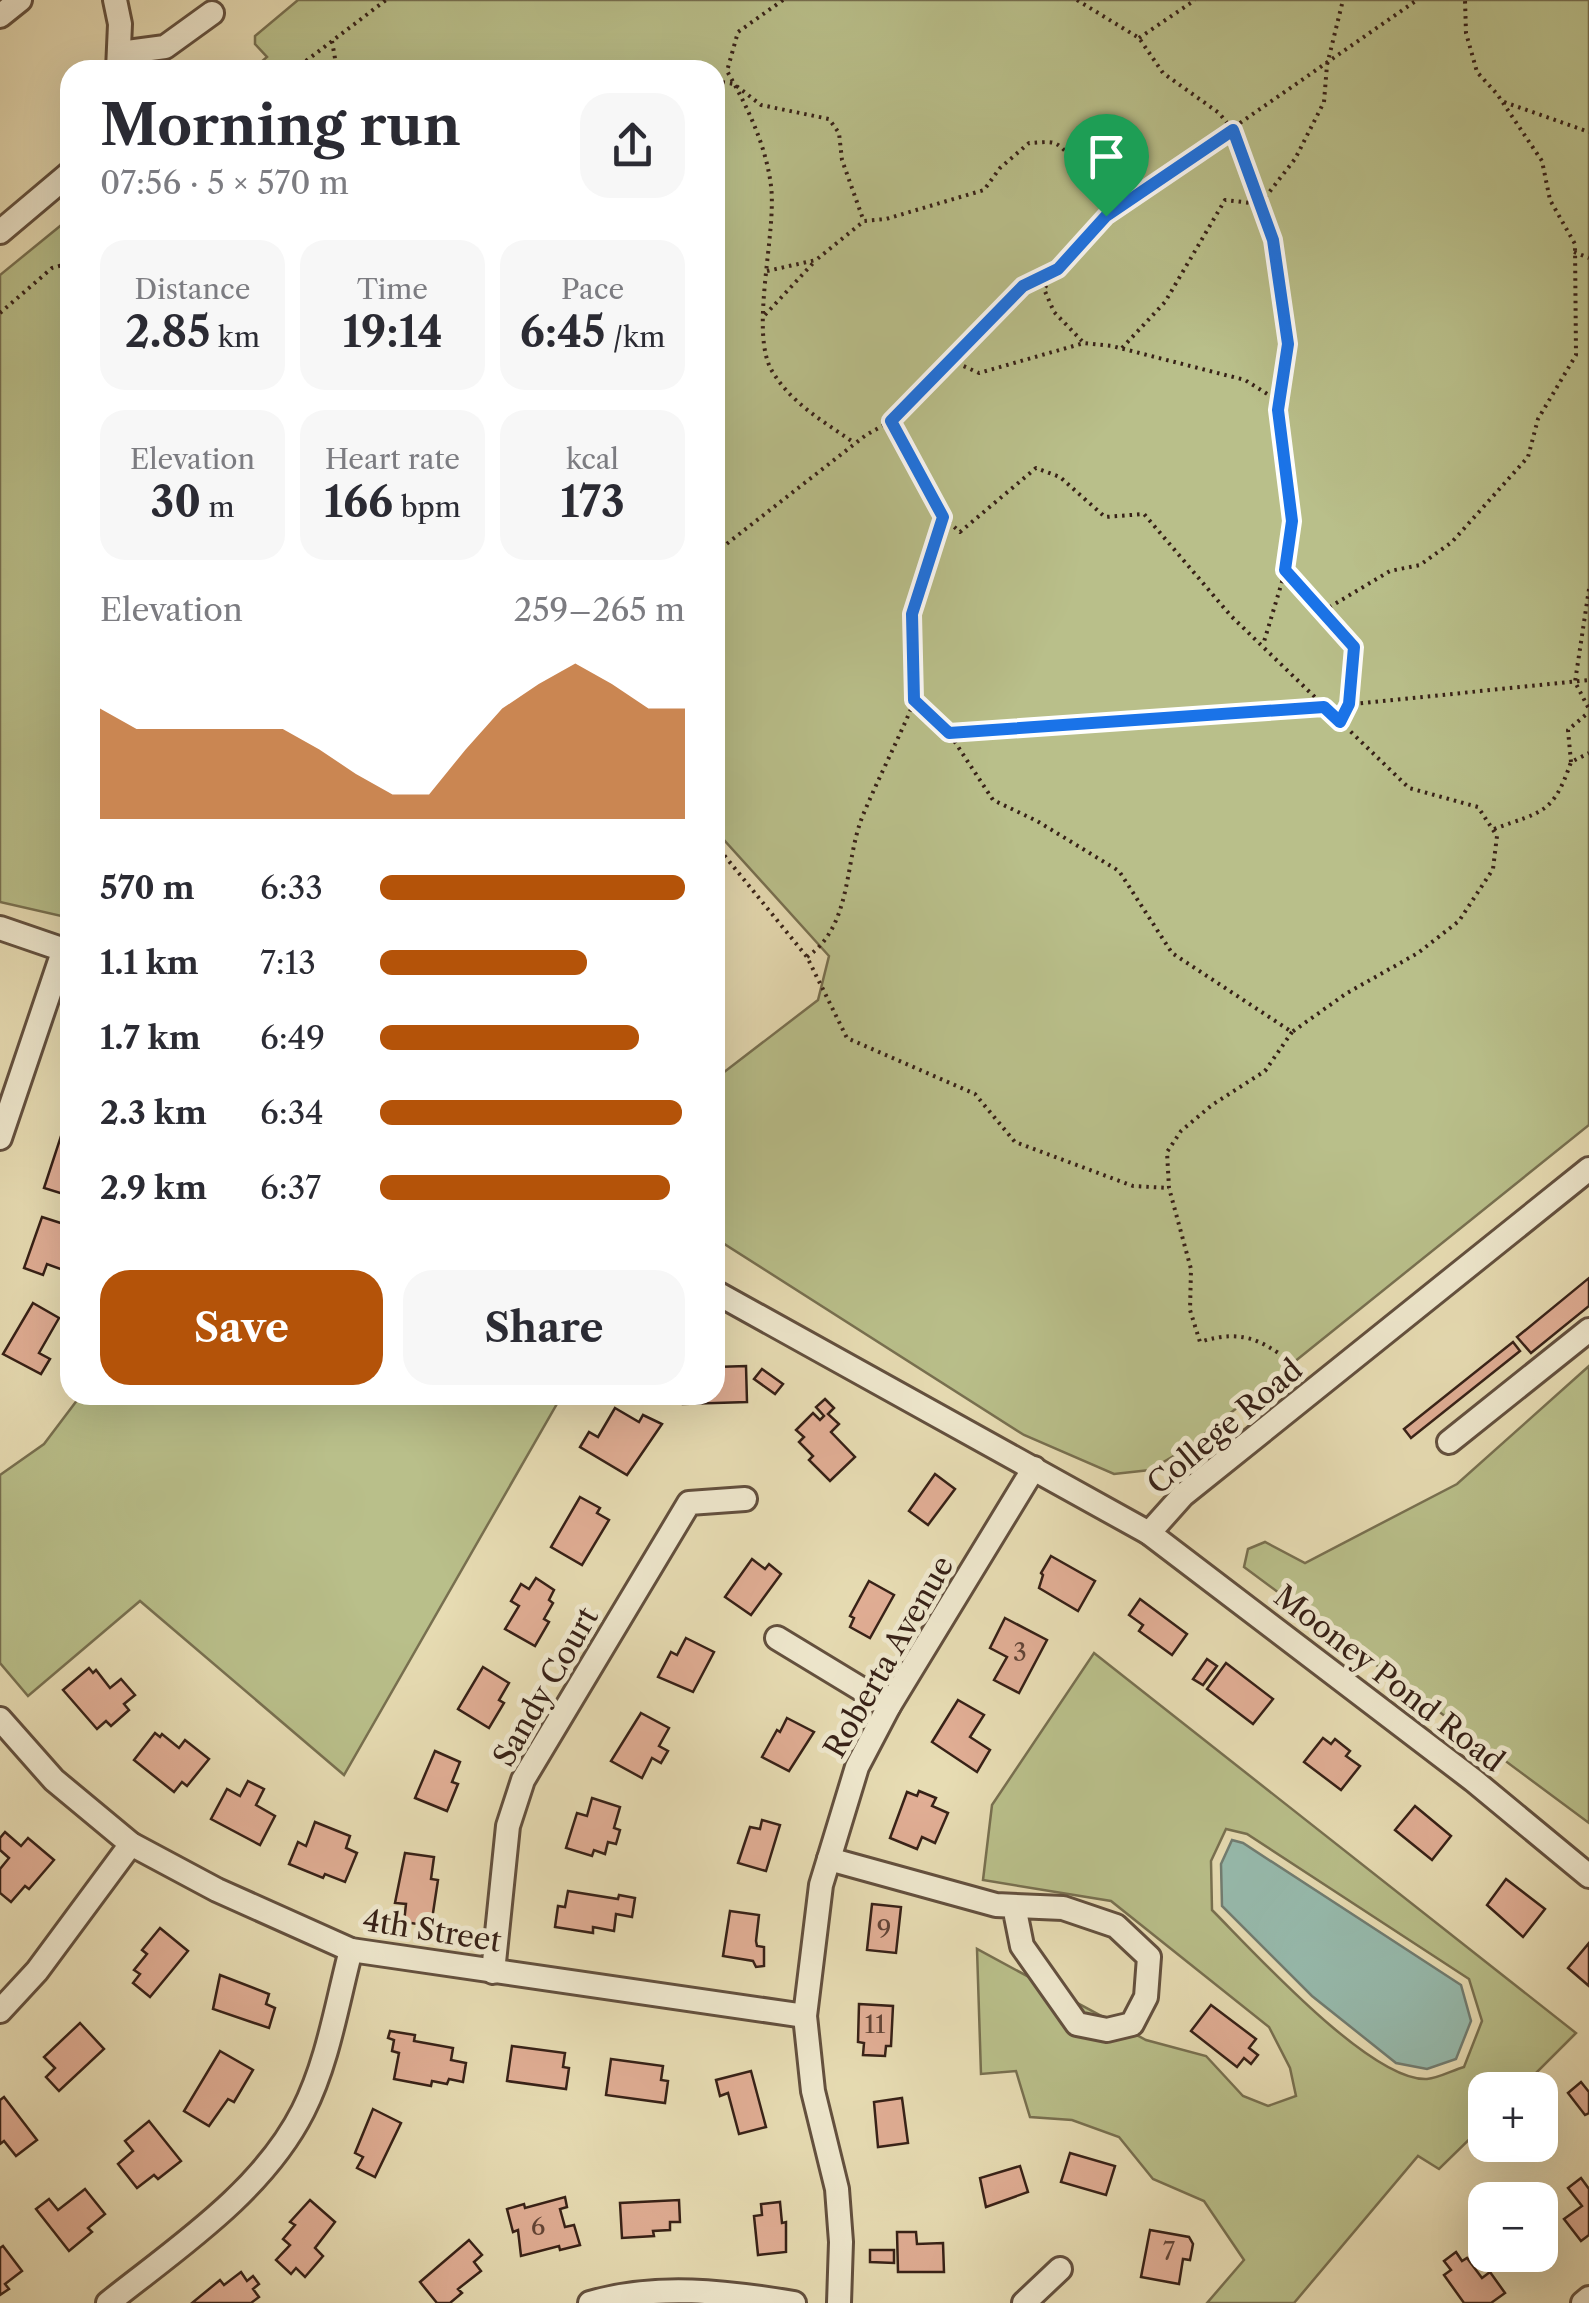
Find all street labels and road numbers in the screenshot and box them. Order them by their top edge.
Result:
street label: College Road [1140,1351,1310,1502]
street label: Roberta Avenue [816,1549,961,1764]
street label: Mooney Pond Road [1267,1577,1512,1780]
street label: Sandy Court [485,1600,606,1773]
street label: 4th Street [360,1901,504,1960]

